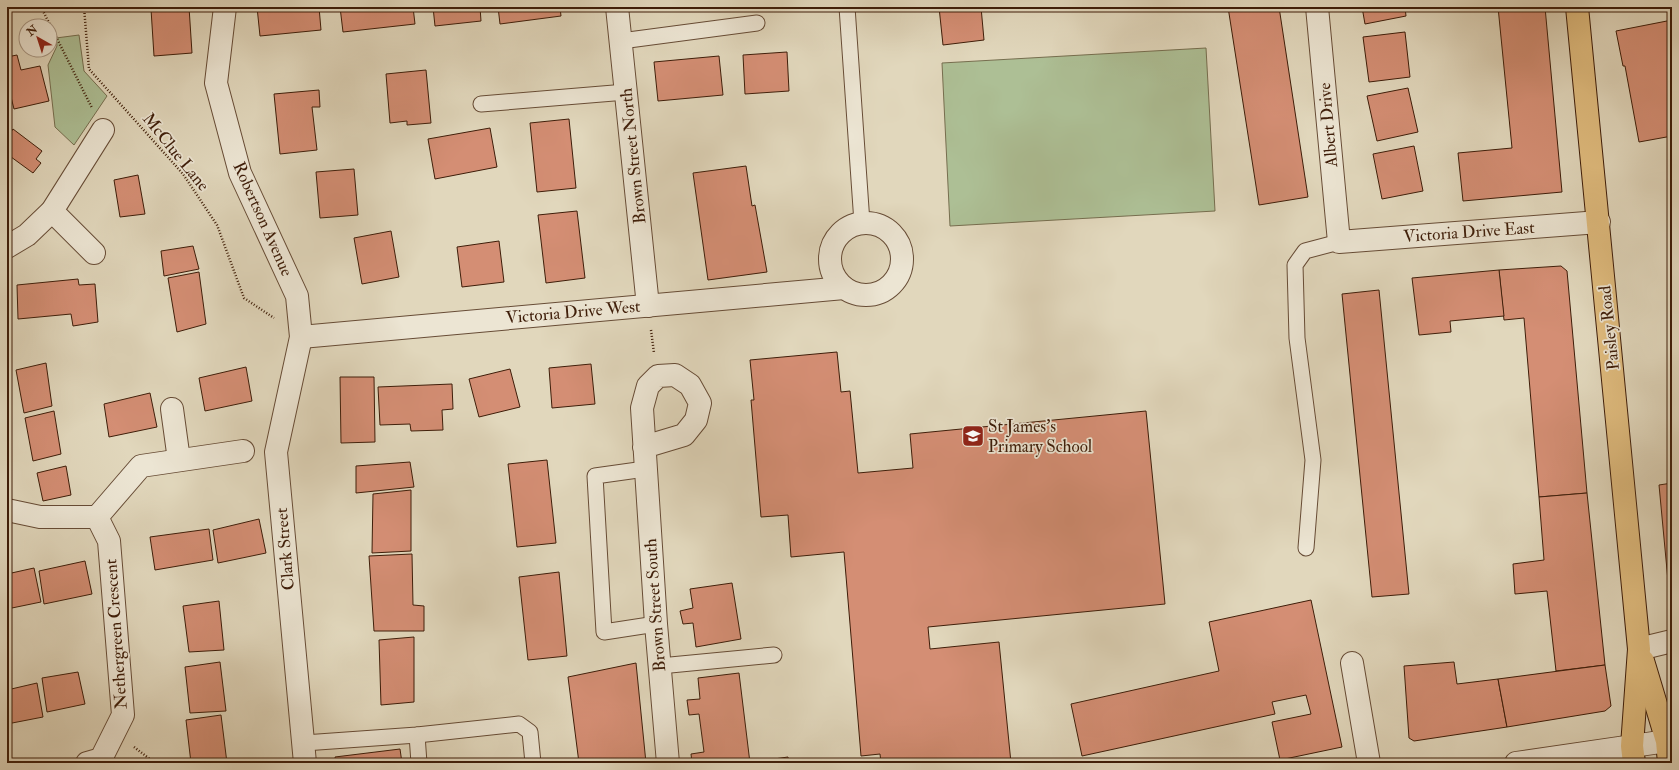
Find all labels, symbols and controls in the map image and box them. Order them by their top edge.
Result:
north arrow [18,18,58,58]
text: N [23,22,41,39]
street label: Albert Drive [1314,82,1342,169]
street label: Brown Street North [615,87,651,225]
street label: McClue Lane [138,109,214,195]
street label: Robertson Avenue [228,159,298,279]
street label: Victoria Drive East [1403,217,1536,247]
street label: Paisley Road [1594,284,1625,371]
street label: Victoria Drive West [505,296,642,328]
place label: St James's Primary School [988,416,1093,458]
school or university icon: St James's Primary School [960,423,986,449]
street label: Clark Street [271,506,299,591]
street label: Brown Street South [640,538,670,672]
street label: Nethergreen Crescent [100,558,132,710]

